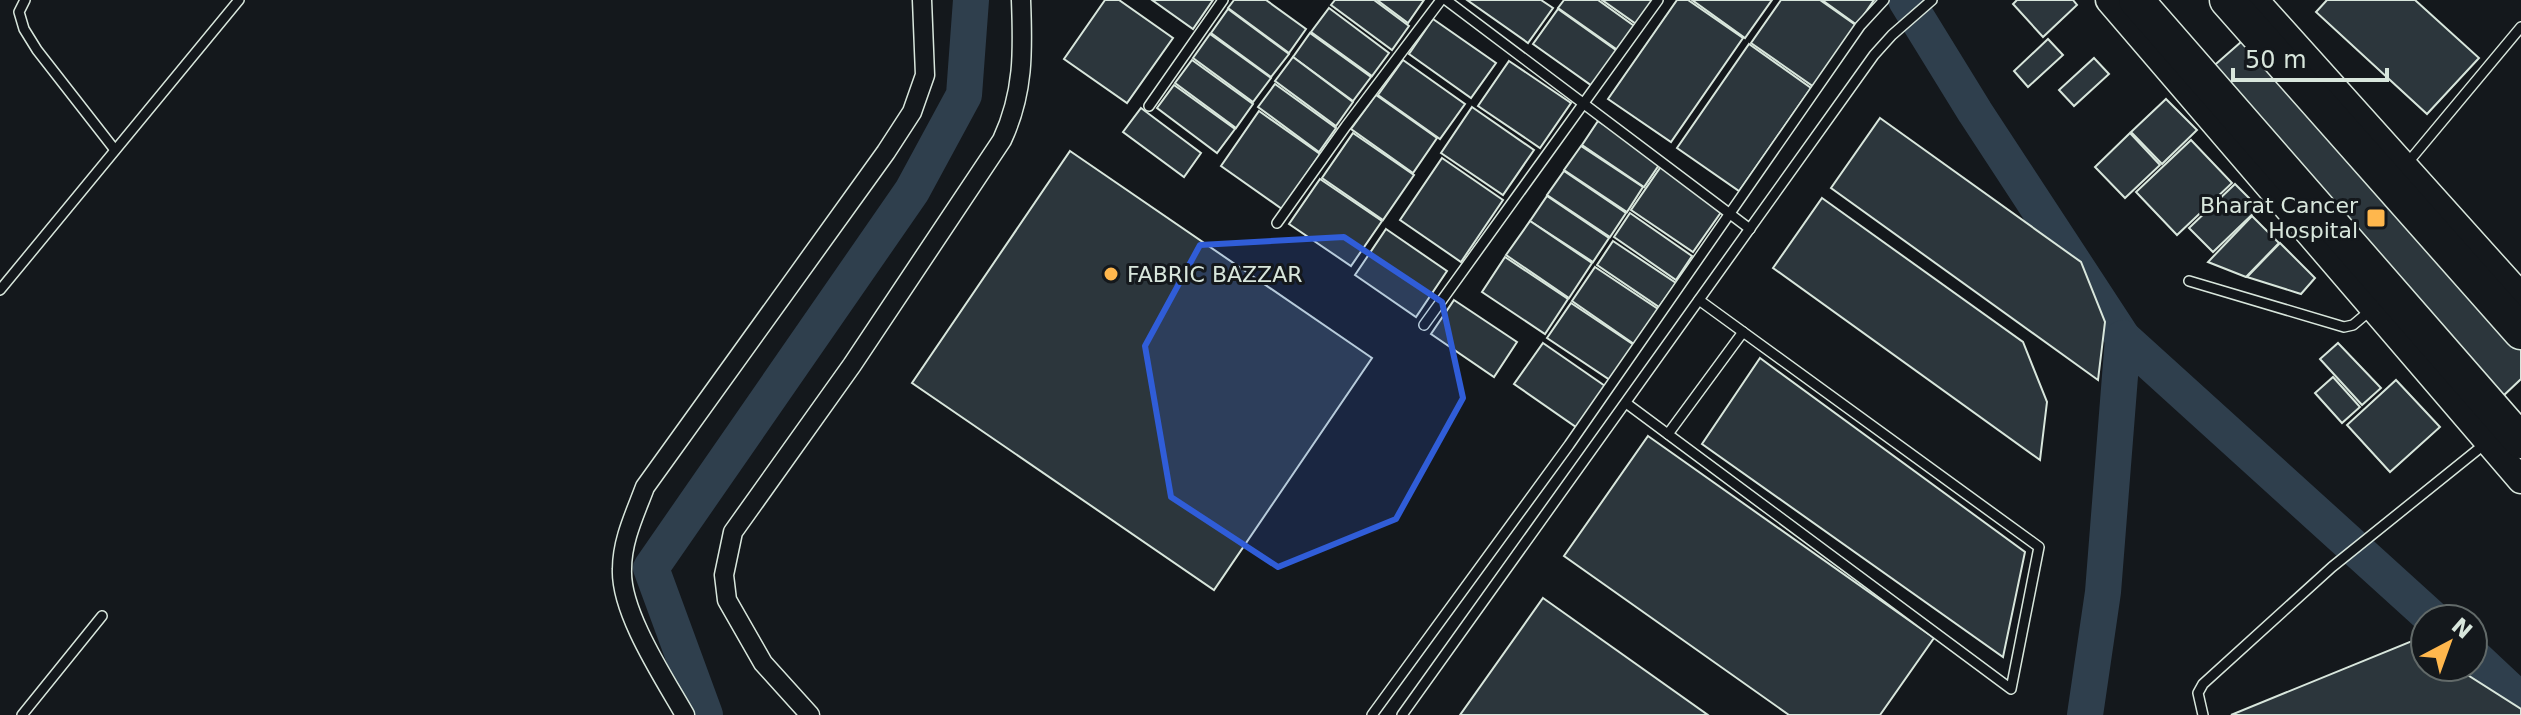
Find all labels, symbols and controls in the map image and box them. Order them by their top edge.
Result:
scale bar [2233,32,2387,82]
text: 50 m [2245,46,2307,74]
place label: Bharat Cancer Hospital [2200,193,2359,243]
marker: Bharat Cancer Hospital [2365,207,2387,229]
place label: FABRIC BAZZAR [1127,262,1303,287]
marker: FABRIC BAZZAR [1102,265,1120,283]
north arrow [2409,603,2489,683]
text: N [2447,613,2477,644]

